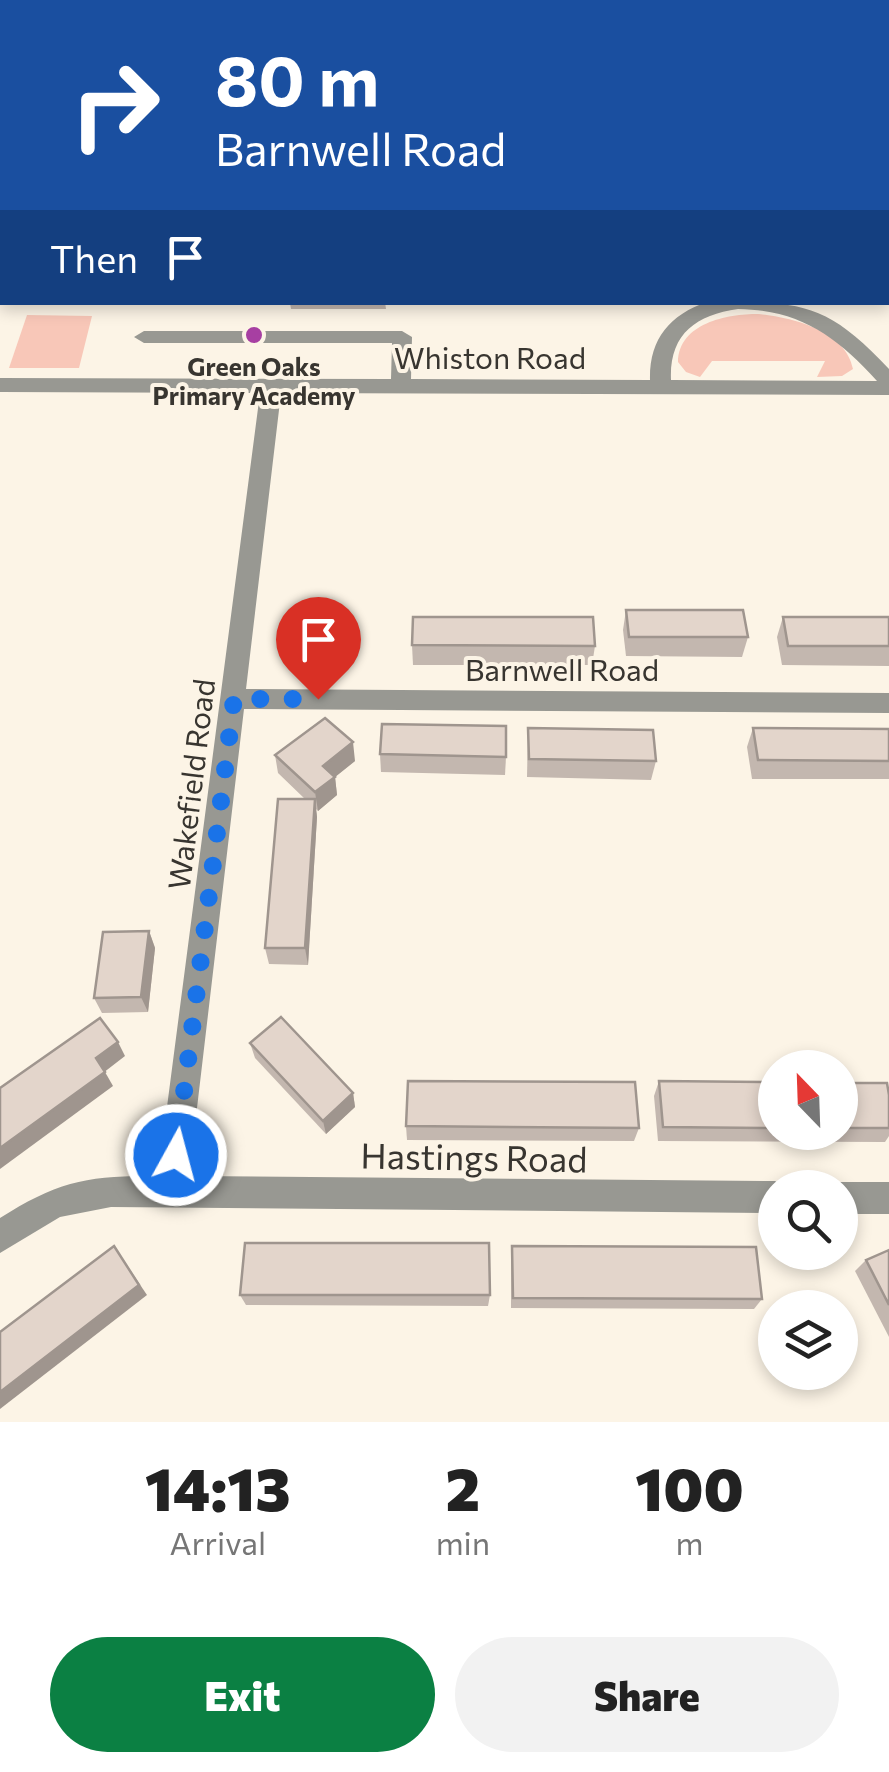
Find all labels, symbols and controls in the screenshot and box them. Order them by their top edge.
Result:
text: 80 m [215,35,379,120]
icon: right [50,40,180,170]
text: Barnwell Road [215,120,506,175]
icon: arrive [158,230,213,285]
text: Then [50,234,138,281]
marker: Green Oaks Primary Academy [243,324,265,346]
street label: Whiston Road [394,338,586,375]
place label: Green Oaks Primary Academy [153,351,356,410]
pin [276,597,361,700]
icon: arrive [291,612,346,667]
street label: Barnwell Road [465,650,659,687]
street label: Wakefield Road [159,677,221,891]
north arrow [758,1050,858,1150]
map controls [758,1050,858,1390]
position arrow [124,1103,228,1207]
street label: Hastings Road [360,1133,588,1179]
button: search [758,1170,858,1270]
button: layers [758,1290,858,1390]
text: 14:13 [145,1450,291,1523]
text: 2 [446,1450,480,1523]
text: 100 [635,1450,744,1523]
text: Arrival [169,1522,266,1562]
text: min [436,1522,490,1562]
text: m [676,1522,704,1562]
button: Exit [50,1637,435,1752]
button: Share [455,1637,839,1752]

